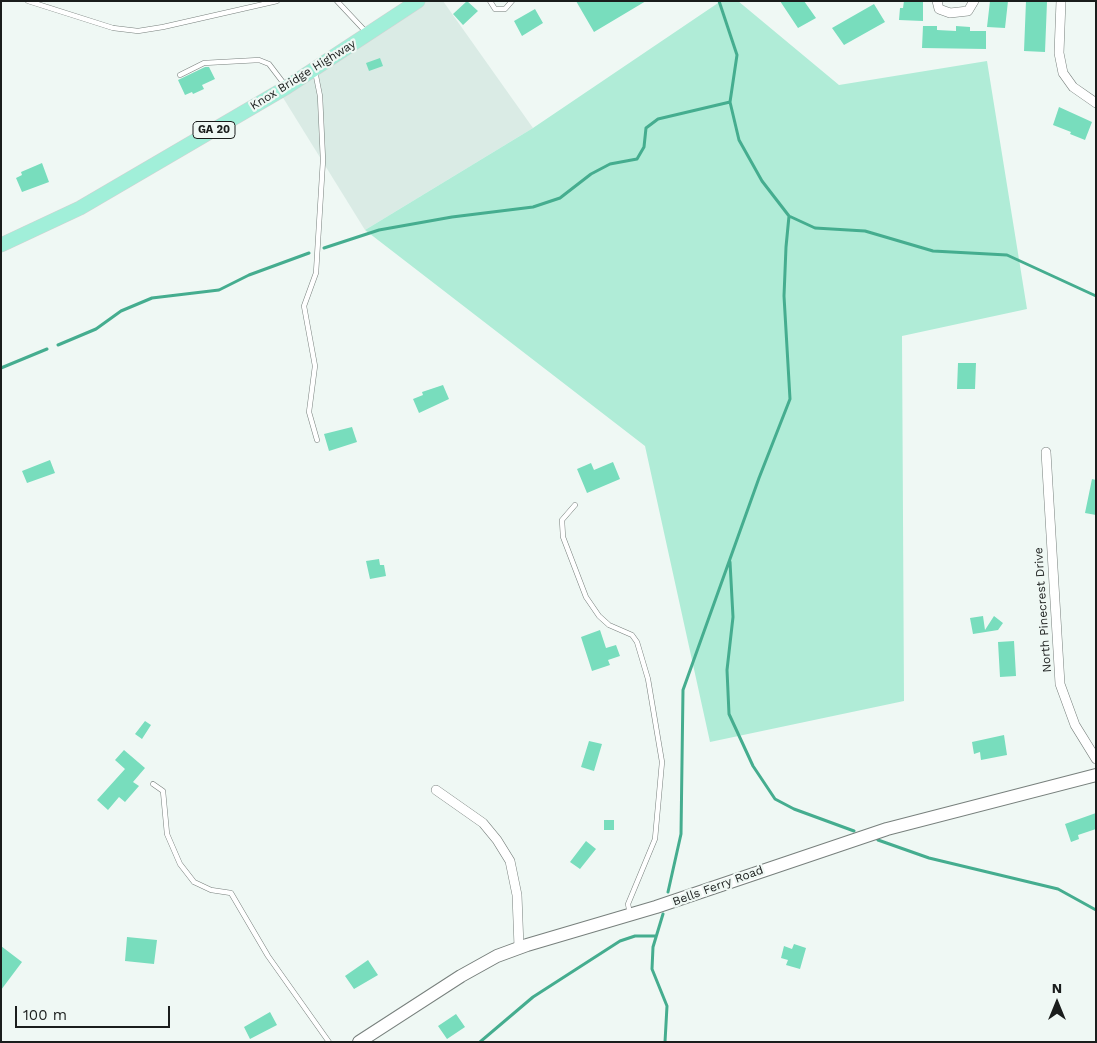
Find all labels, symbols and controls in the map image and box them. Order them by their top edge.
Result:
street label: Knox Bridge Highway [248,37,358,113]
road number: GA 20 [193,122,235,138]
street label: North Pinecrest Drive [1031,547,1055,673]
street label: Bells Ferry Road [671,863,765,909]
north arrow [1032,978,1082,1028]
text: N [1052,980,1062,996]
scale bar [18,996,172,1028]
text: 100 m [23,1006,67,1024]

